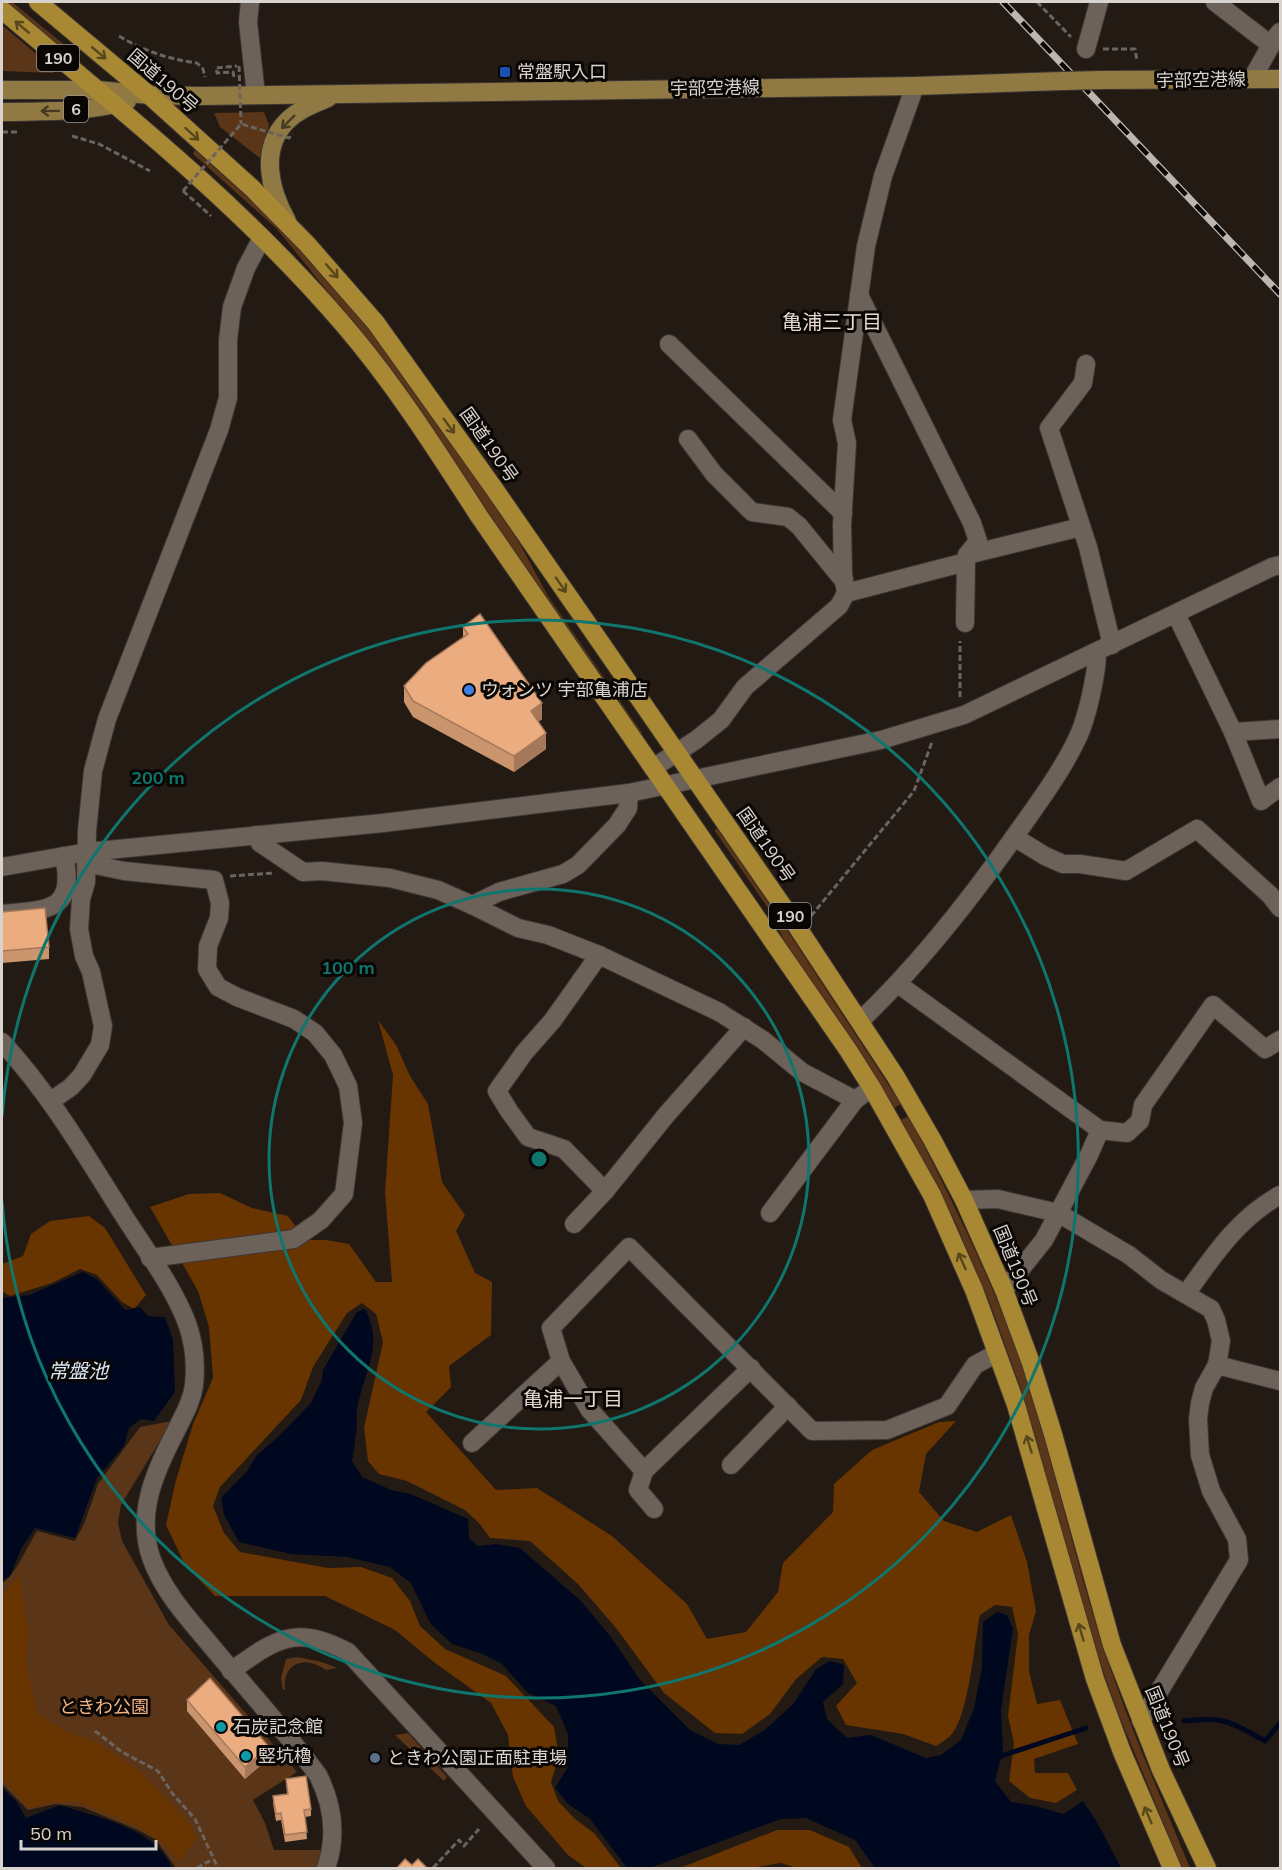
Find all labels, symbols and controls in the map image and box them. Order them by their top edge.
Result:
one-way arrow [14,21,30,34]
street label: 国道190号 [123,44,203,118]
road number: 190 [37,45,79,71]
one-way arrow [91,46,107,59]
place label: 常盤駅入口 [517,60,607,83]
marker: 常盤駅入口 [498,65,512,79]
street label: 宇部空港線 [1156,67,1246,92]
street label: 宇部空港線 [670,75,760,100]
road number: 6 [64,96,88,122]
one-way arrow [41,105,61,117]
one-way arrow [280,114,295,129]
one-way arrow [185,127,200,141]
one-way arrow [325,263,339,278]
district label: 亀浦三丁目 [782,309,882,334]
street label: 国道190号 [455,403,524,487]
one-way arrow [443,417,456,433]
one-way arrow [555,577,567,593]
place label: ウォンツ 宇部亀浦店 [481,678,648,701]
marker: ウォンツ 宇部亀浦店 [462,683,476,697]
text: 200 m [131,766,185,789]
street label: 国道190号 [732,803,801,887]
road number: 190 [769,903,811,929]
text: 100 m [321,956,375,979]
centre of rings [529,1149,549,1169]
street label: 国道190号 [989,1221,1042,1310]
one-way arrow [955,1253,967,1271]
water label: 常盤池 [48,1358,110,1383]
district label: 亀浦一丁目 [523,1386,623,1411]
one-way arrow [1023,1435,1034,1454]
one-way arrow [1075,1623,1086,1642]
street label: 国道190号 [1141,1682,1194,1771]
park label: ときわ公園 [59,1695,149,1718]
place label: 石炭記念館 [233,1715,323,1738]
marker: 石炭記念館 [214,1720,228,1734]
place label: 竪坑櫓 [258,1744,312,1767]
place label: ときわ公園正面駐車場 [387,1746,567,1769]
marker: 竪坑櫓 [239,1749,253,1763]
marker: ときわ公園正面駐車場 [368,1751,382,1765]
one-way arrow [1142,1806,1153,1825]
scale bar [21,1813,156,1851]
text: 50 m [30,1822,72,1845]

